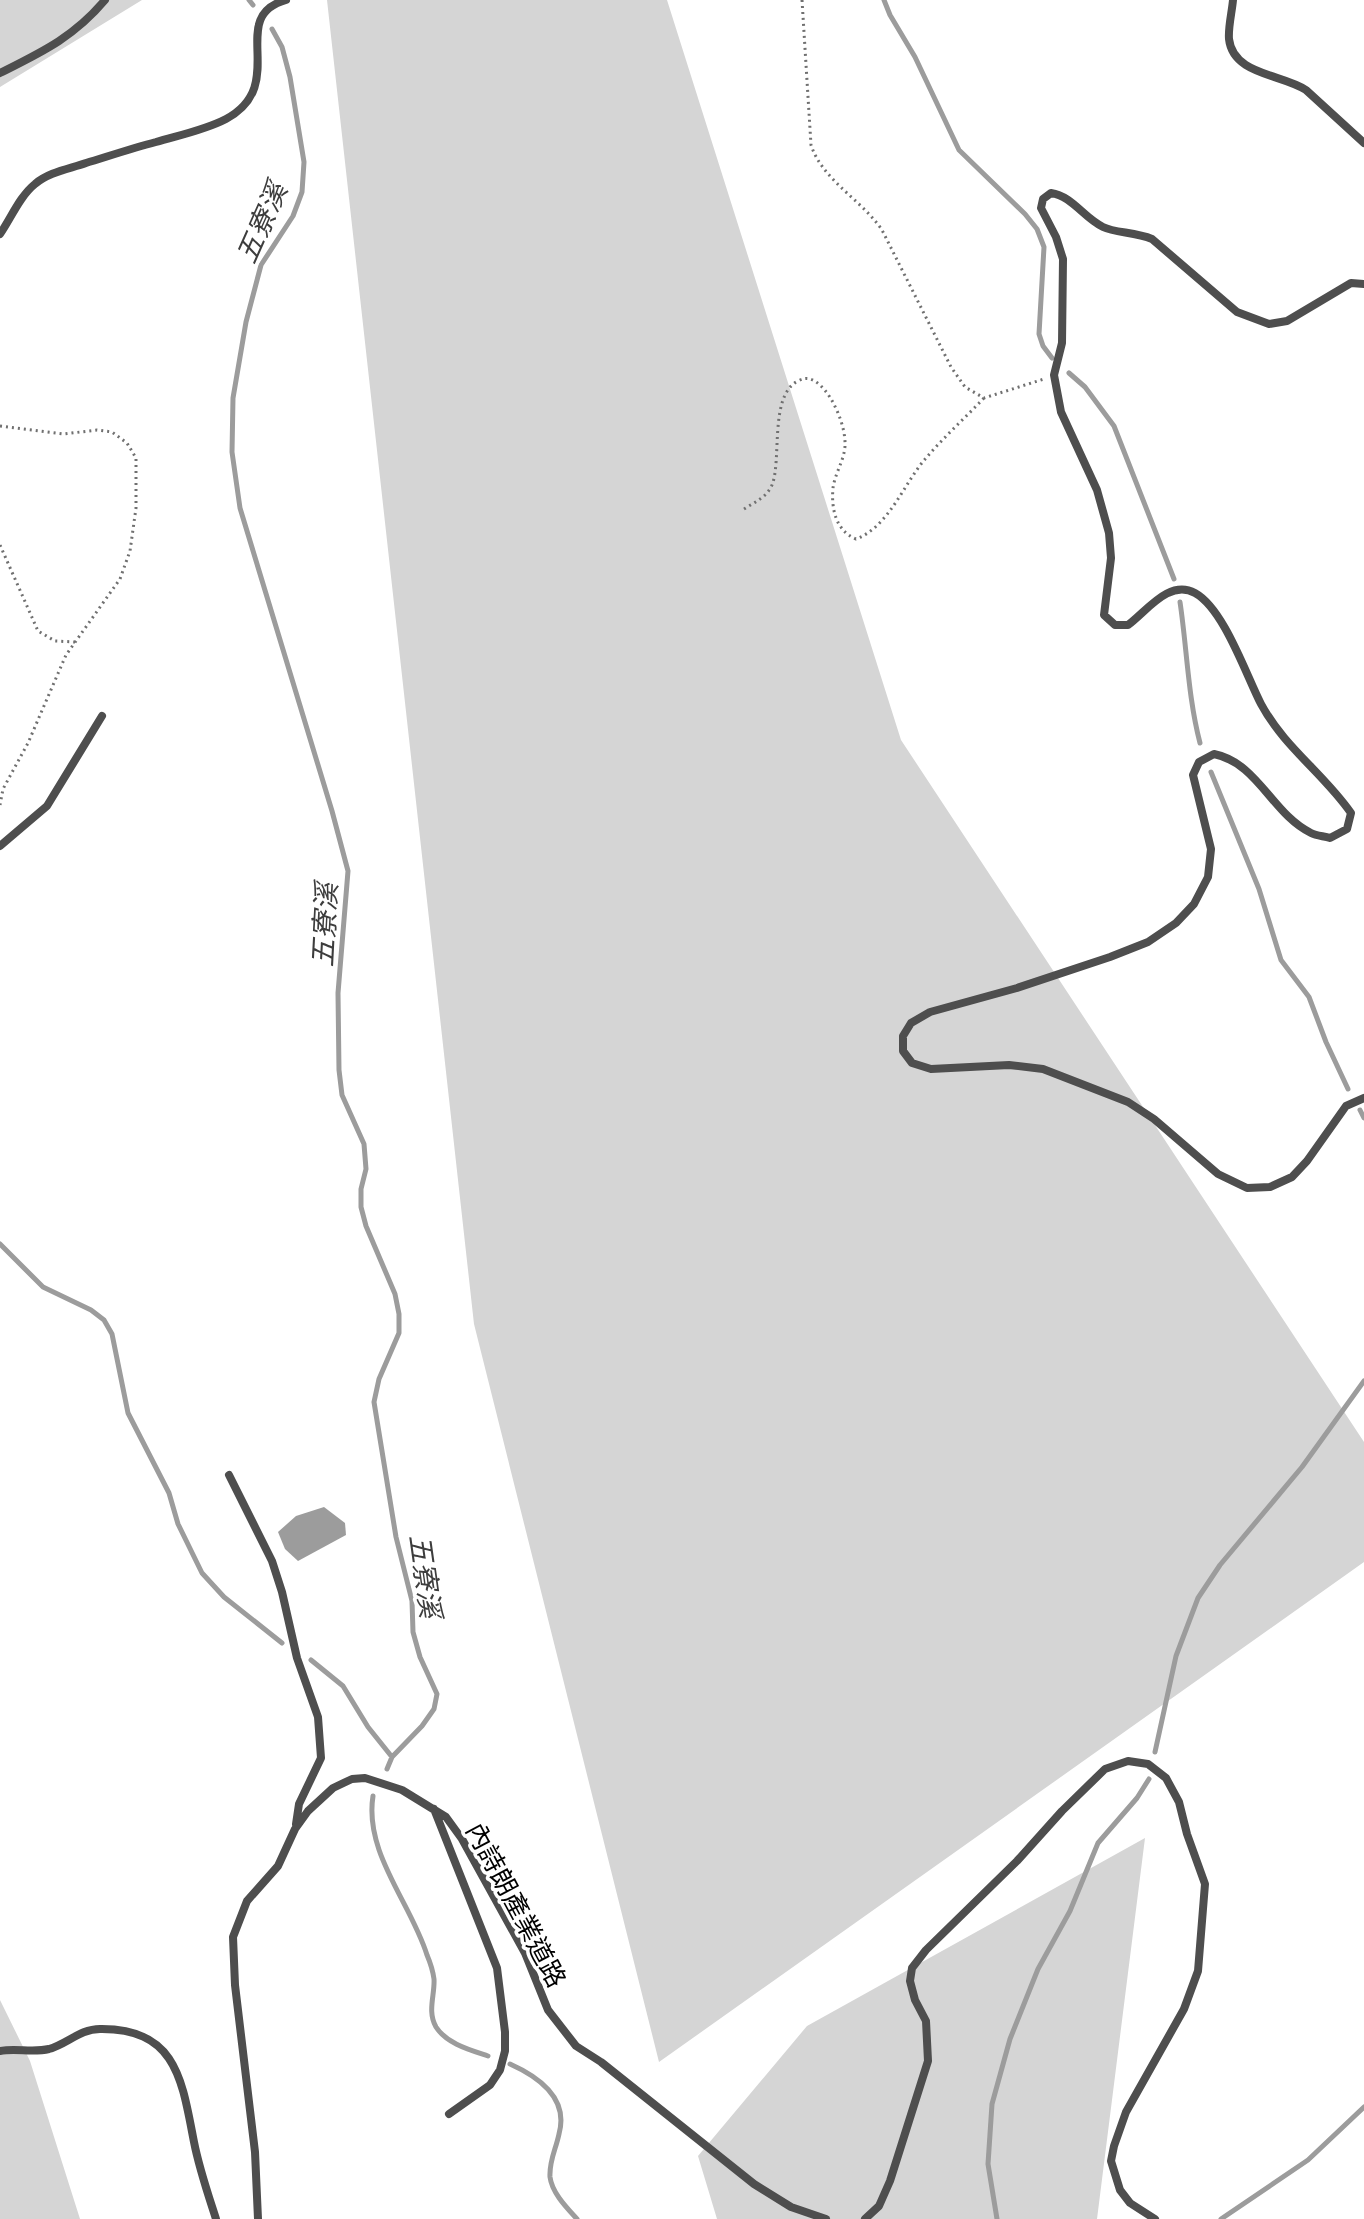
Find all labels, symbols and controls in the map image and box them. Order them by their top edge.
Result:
water label: 五寮溪 [227,173,299,269]
water label: 五寮溪 [303,878,347,968]
water label: 五寮溪 [400,1532,451,1624]
street label: 內詩朗產業道路 [457,1816,575,1994]

